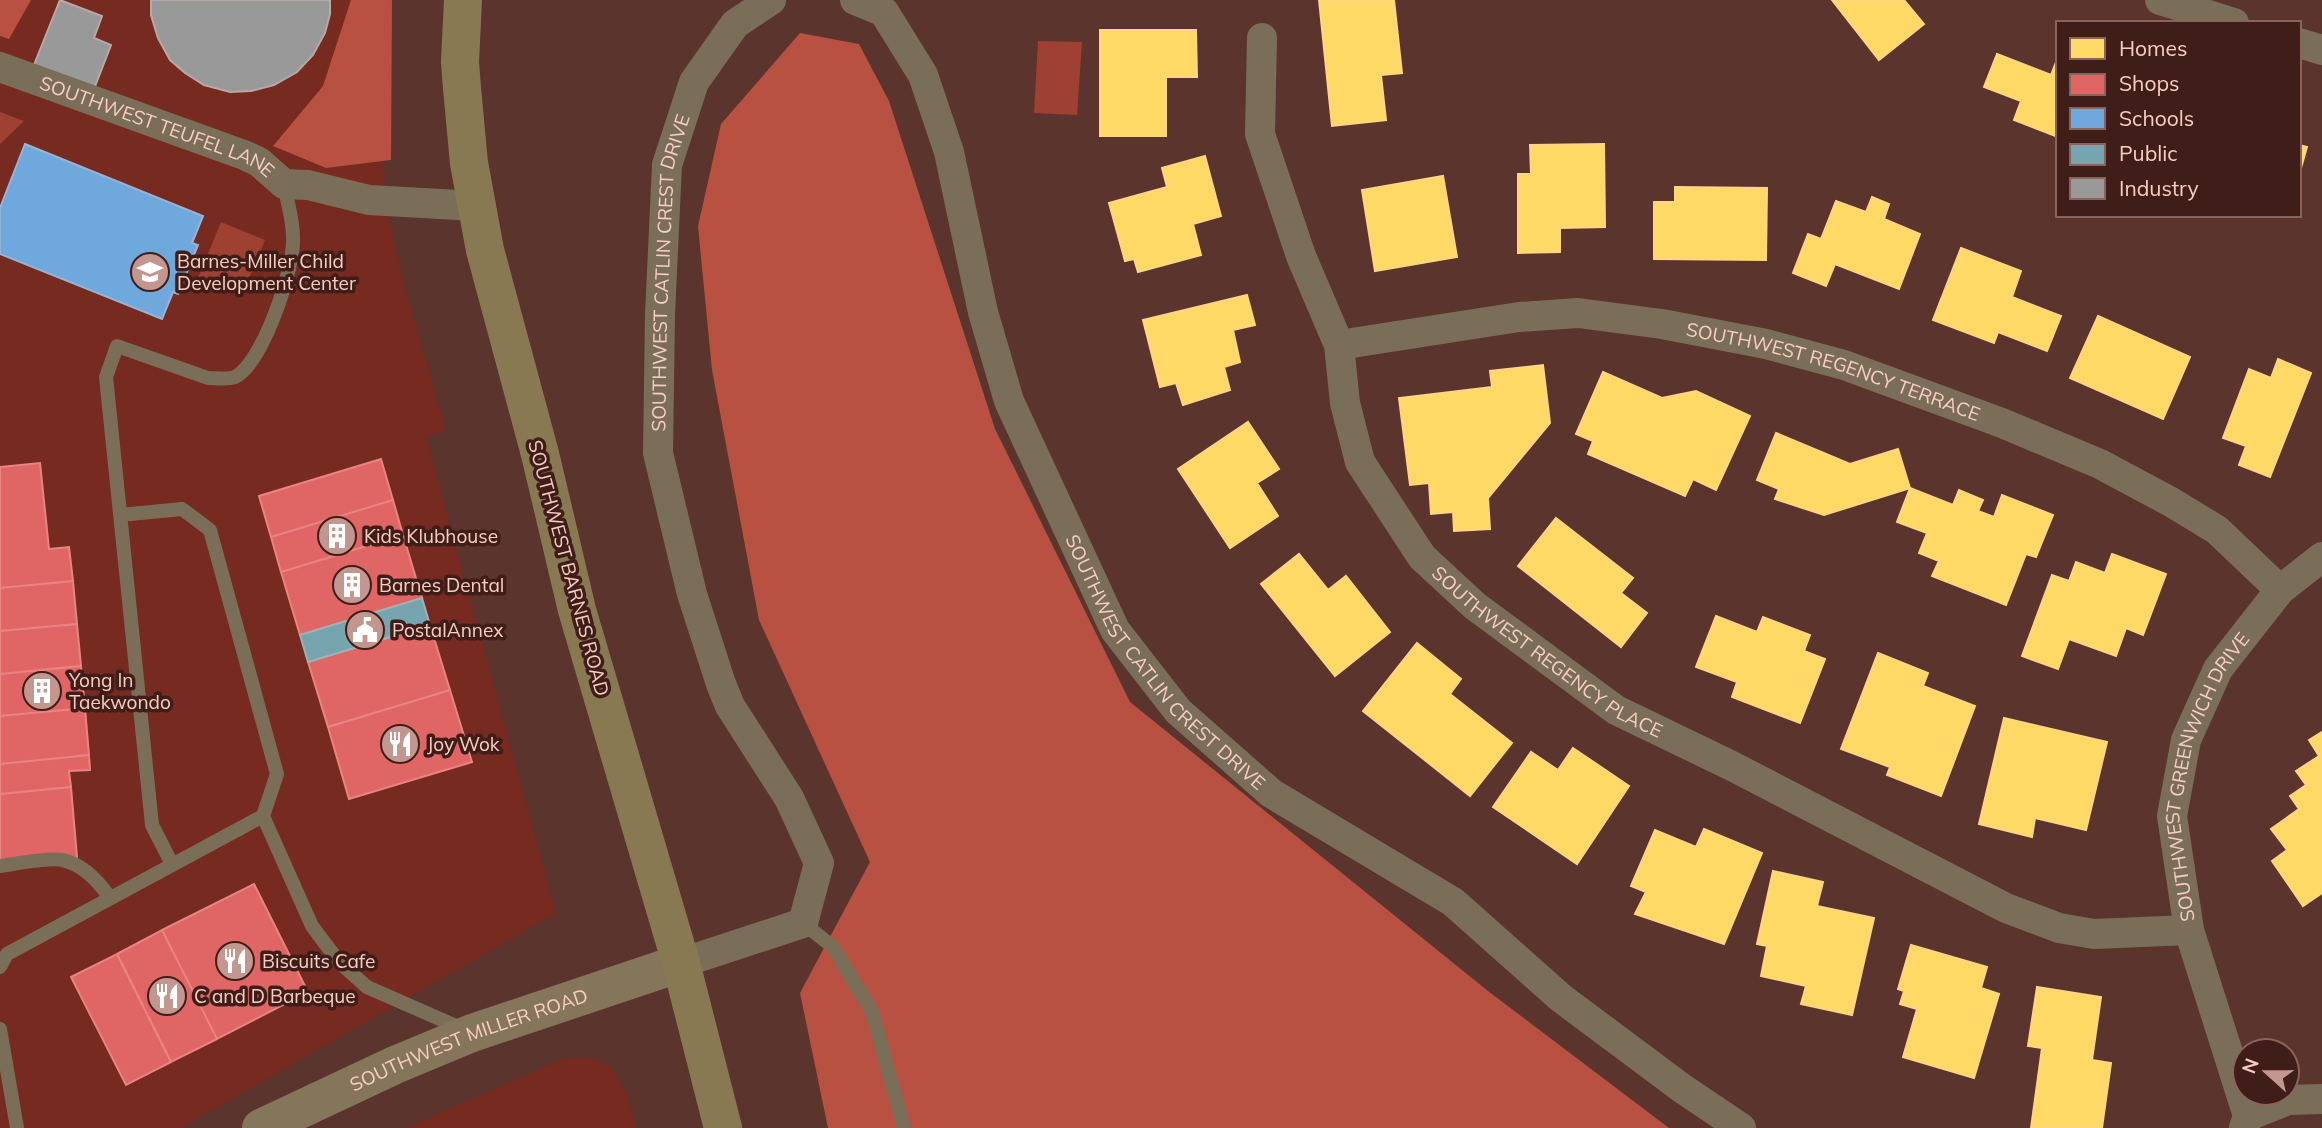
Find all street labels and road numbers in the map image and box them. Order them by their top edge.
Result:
street label: SOUTHWEST TEUFEL LANE [37,70,280,182]
street label: SOUTHWEST CATLIN CREST DRIVE [646,111,695,432]
street label: SOUTHWEST REGENCY TERRACE [1684,317,1984,426]
street label: SOUTHWEST BARNES ROAD [523,437,615,699]
street label: SOUTHWEST CATLIN CREST DRIVE [1060,530,1271,795]
street label: SOUTHWEST REGENCY PLACE [1427,560,1667,743]
street label: SOUTHWEST GREENWICH DRIVE [2160,627,2254,923]
street label: SOUTHWEST MILLER ROAD [346,983,591,1097]

